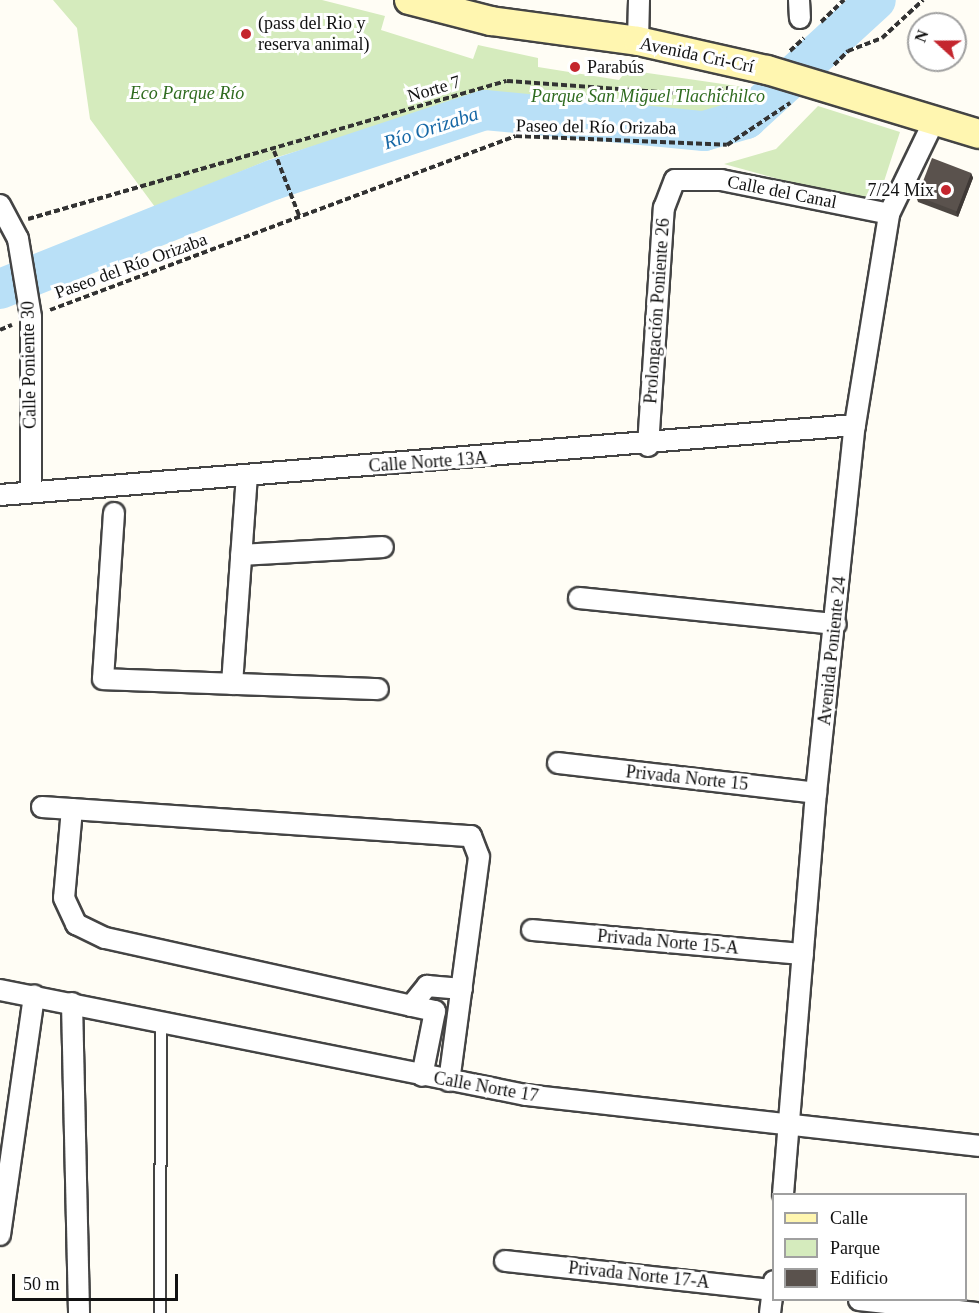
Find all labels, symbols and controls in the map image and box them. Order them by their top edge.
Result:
north arrow [907,12,967,72]
place label: (pass del Rio y reserva animal) [258,13,369,56]
marker: (pass del Rio y reserva animal) [239,27,253,41]
text: N [912,28,932,45]
street label: Avenida Cri-Crí [638,32,756,78]
place label: Parabús [587,56,644,78]
marker: Parabús [568,60,582,74]
street label: Norte 7 [405,71,463,107]
park label: Eco Parque Río [130,82,244,104]
park label: Parque San Miguel Tlachichilco [531,85,765,107]
water label: Río Orizaba [381,101,481,155]
street label: Paseo del Río Orizaba [516,115,676,139]
street label: Calle del Canal [725,171,839,213]
place label: 7/24 Mix [867,179,934,201]
marker: 7/24 Mix [939,183,953,197]
street label: Prolongación Poniente 26 [640,217,674,405]
street label: Paseo del Río Orizaba [52,228,210,304]
street label: Calle Poniente 30 [17,301,41,429]
street label: Calle Norte 13A [368,447,488,477]
street label: Avenida Poniente 24 [813,575,851,727]
street label: Privada Norte 15 [625,761,749,795]
street label: Privada Norte 15-A [596,925,740,959]
street label: Calle Norte 17 [432,1067,540,1107]
legend [772,1193,967,1301]
text: Calle [830,1208,868,1228]
text: Parque [830,1238,880,1258]
street label: Privada Norte 17-A [567,1257,711,1293]
scale bar [15,1262,182,1300]
text: Edificio [830,1268,888,1288]
text: 50 m [23,1274,60,1294]

